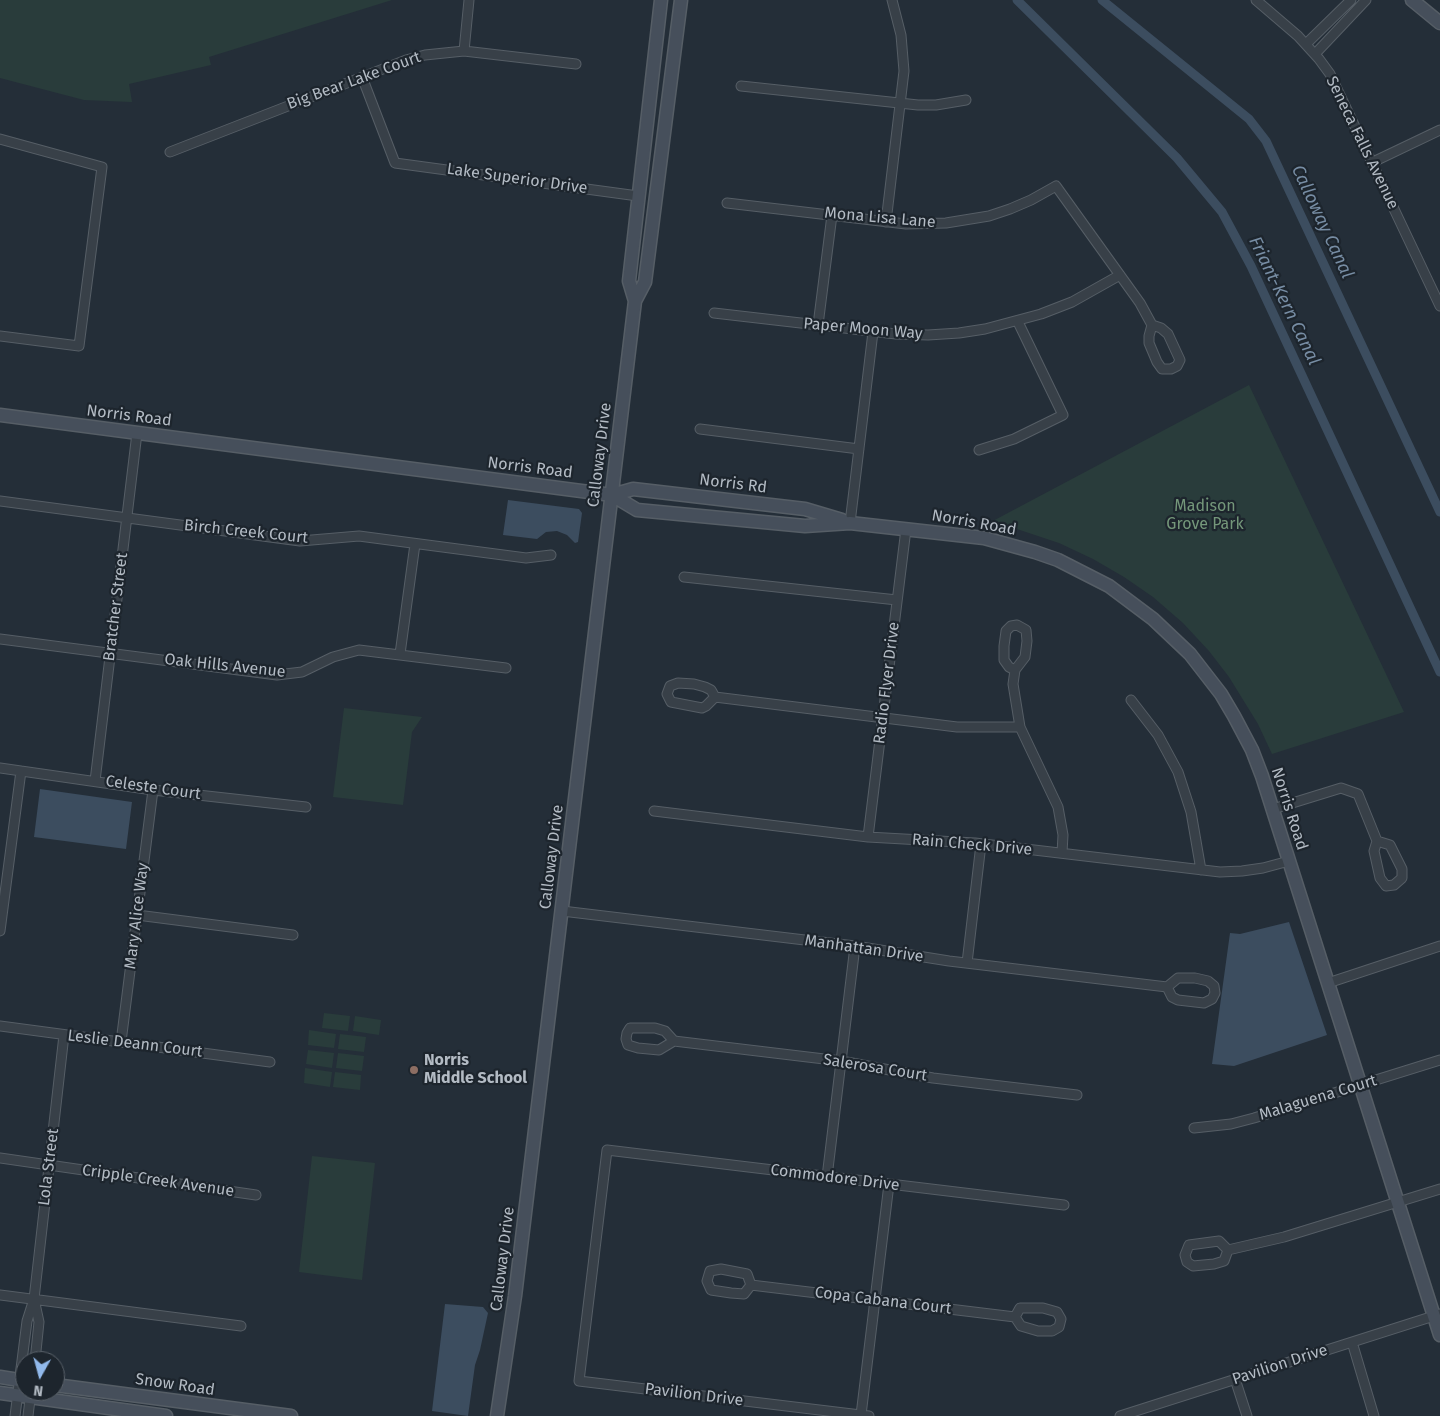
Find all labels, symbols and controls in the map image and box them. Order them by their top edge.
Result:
street label: Big Bear Lake Court [284,48,424,114]
street label: Seneca Falls Avenue [1321,73,1403,213]
street label: Lake Superior Drive [445,160,589,198]
water label: Calloway Canal [1286,162,1358,282]
street label: Mona Lisa Lane [824,204,936,232]
water label: Friant-Kern Canal [1243,233,1325,369]
street label: Paper Moon Way [803,314,923,344]
street label: Norris Road [85,401,173,431]
street label: Calloway Drive [584,402,616,508]
street label: Norris Road [486,453,574,483]
street label: Norris Rd [698,470,768,498]
park label: Madison Grove Park [1166,497,1244,535]
street label: Norris Road [930,506,1018,540]
street label: Birch Creek Court [183,516,309,548]
street label: Bratcher Street [100,552,132,662]
street label: Radio Flyer Drive [870,621,904,745]
street label: Oak Hills Avenue [164,650,286,682]
street label: Norris Road [1267,765,1311,853]
street label: Celeste Court [104,772,202,804]
street label: Calloway Drive [536,804,568,910]
street label: Rain Check Drive [911,830,1033,860]
street label: Mary Alice Way [121,862,153,970]
street label: Manhattan Drive [803,931,925,967]
street label: Leslie Deann Court [66,1026,204,1062]
street label: Salerosa Court [822,1050,928,1086]
place label: Norris Middle School [424,1051,527,1089]
marker: Norris Middle School [408,1064,420,1076]
street label: Malaguena Court [1257,1071,1379,1125]
street label: Lola Street [35,1127,63,1207]
street label: Cripple Creek Avenue [81,1161,235,1201]
street label: Commodore Drive [769,1161,901,1195]
street label: Calloway Drive [487,1206,519,1312]
street label: Copa Cabana Court [814,1283,952,1319]
street label: Pavilion Drive [1230,1341,1330,1389]
north arrow [15,1351,65,1401]
street label: Snow Road [134,1370,216,1400]
street label: Pavilion Drive [644,1379,744,1411]
text: N [33,1381,44,1399]

